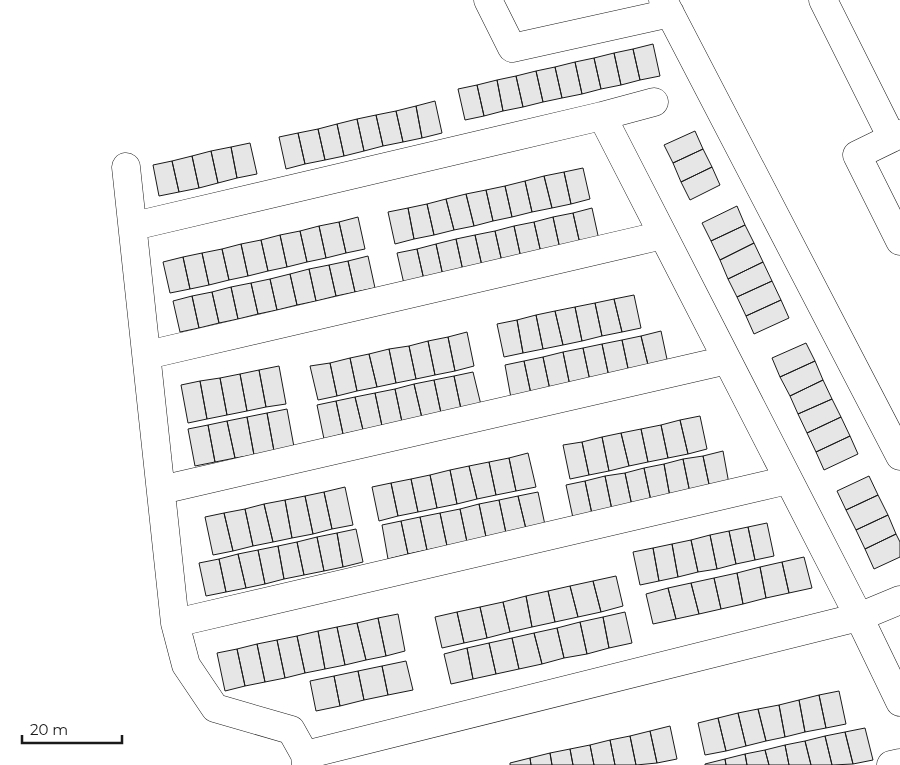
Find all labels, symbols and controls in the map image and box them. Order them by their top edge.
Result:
scale bar [22,712,122,744]
text: 20 m [30,720,68,739]

